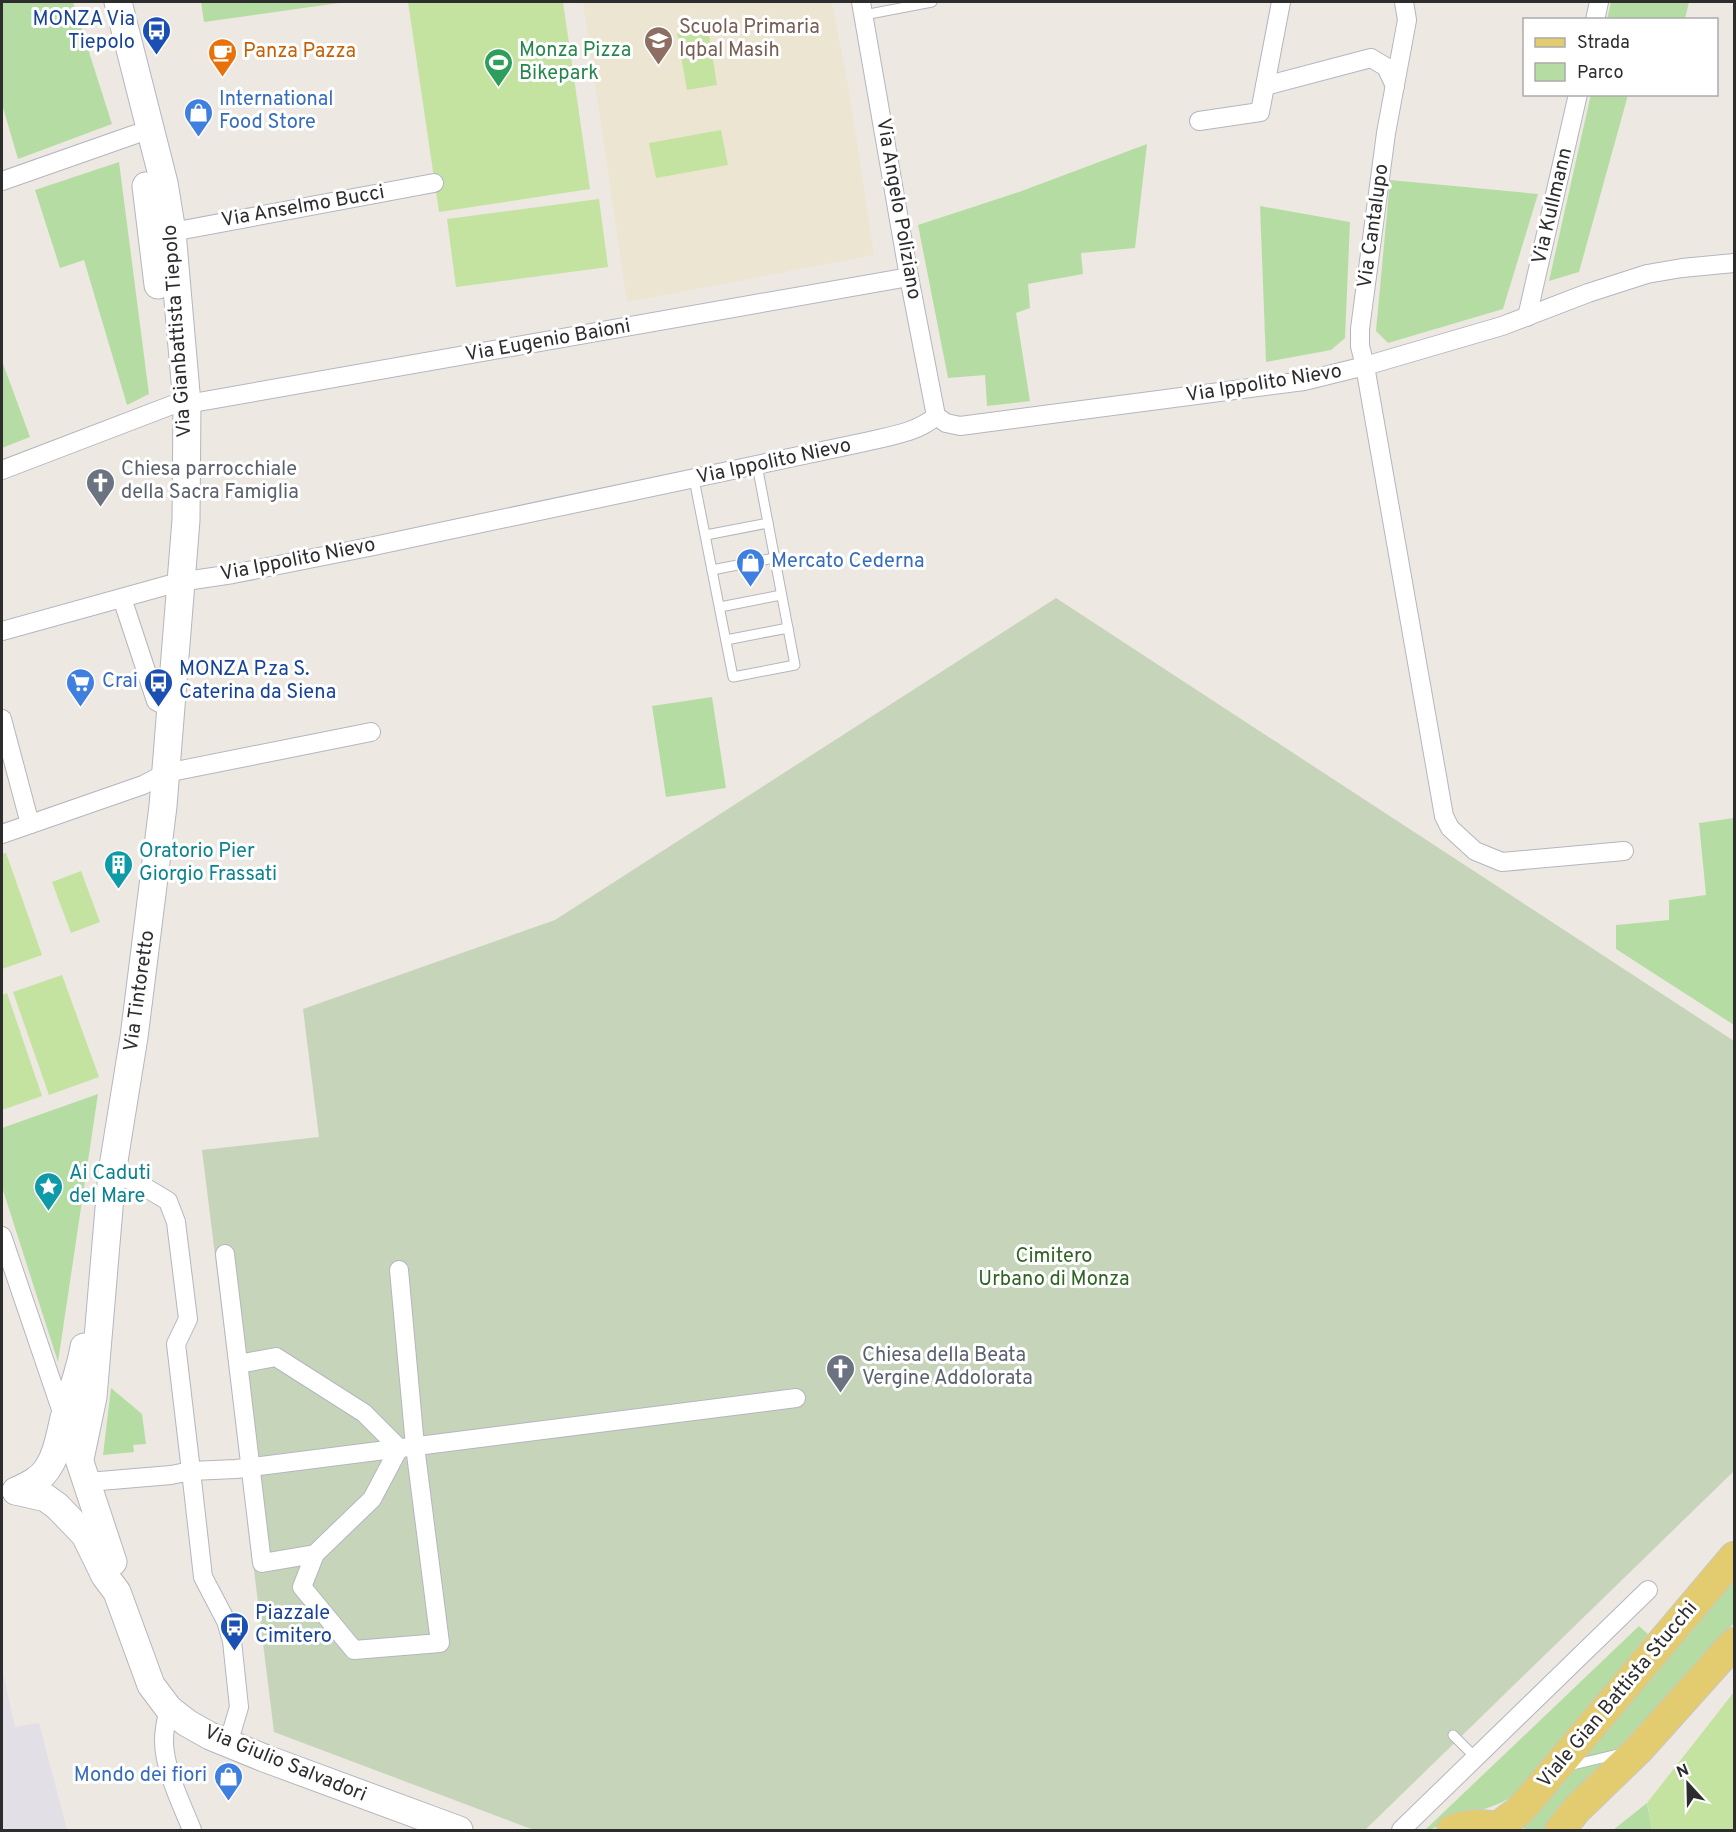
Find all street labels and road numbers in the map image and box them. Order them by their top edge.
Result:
street label: Via Angelo Poliziano [869,116,927,302]
street label: Via Kullmann [1527,145,1579,267]
street label: Via Cantalupo [1352,162,1396,290]
street label: Via Anselmo Bucci [219,180,387,234]
street label: Via Gianbattista Tiepolo [158,224,198,438]
street label: Via Eugenio Baioni [463,314,633,368]
street label: Via Ippolito Nievo [1184,359,1344,409]
street label: Via Ippolito Nievo [694,433,854,491]
street label: Via Ippolito Nievo [218,532,378,588]
street label: Via Tintoretto [119,929,161,1053]
street label: Viale Gian Battista Stucchi [1532,1596,1704,1794]
street label: Via Giulio Salvadori [200,1720,370,1808]

